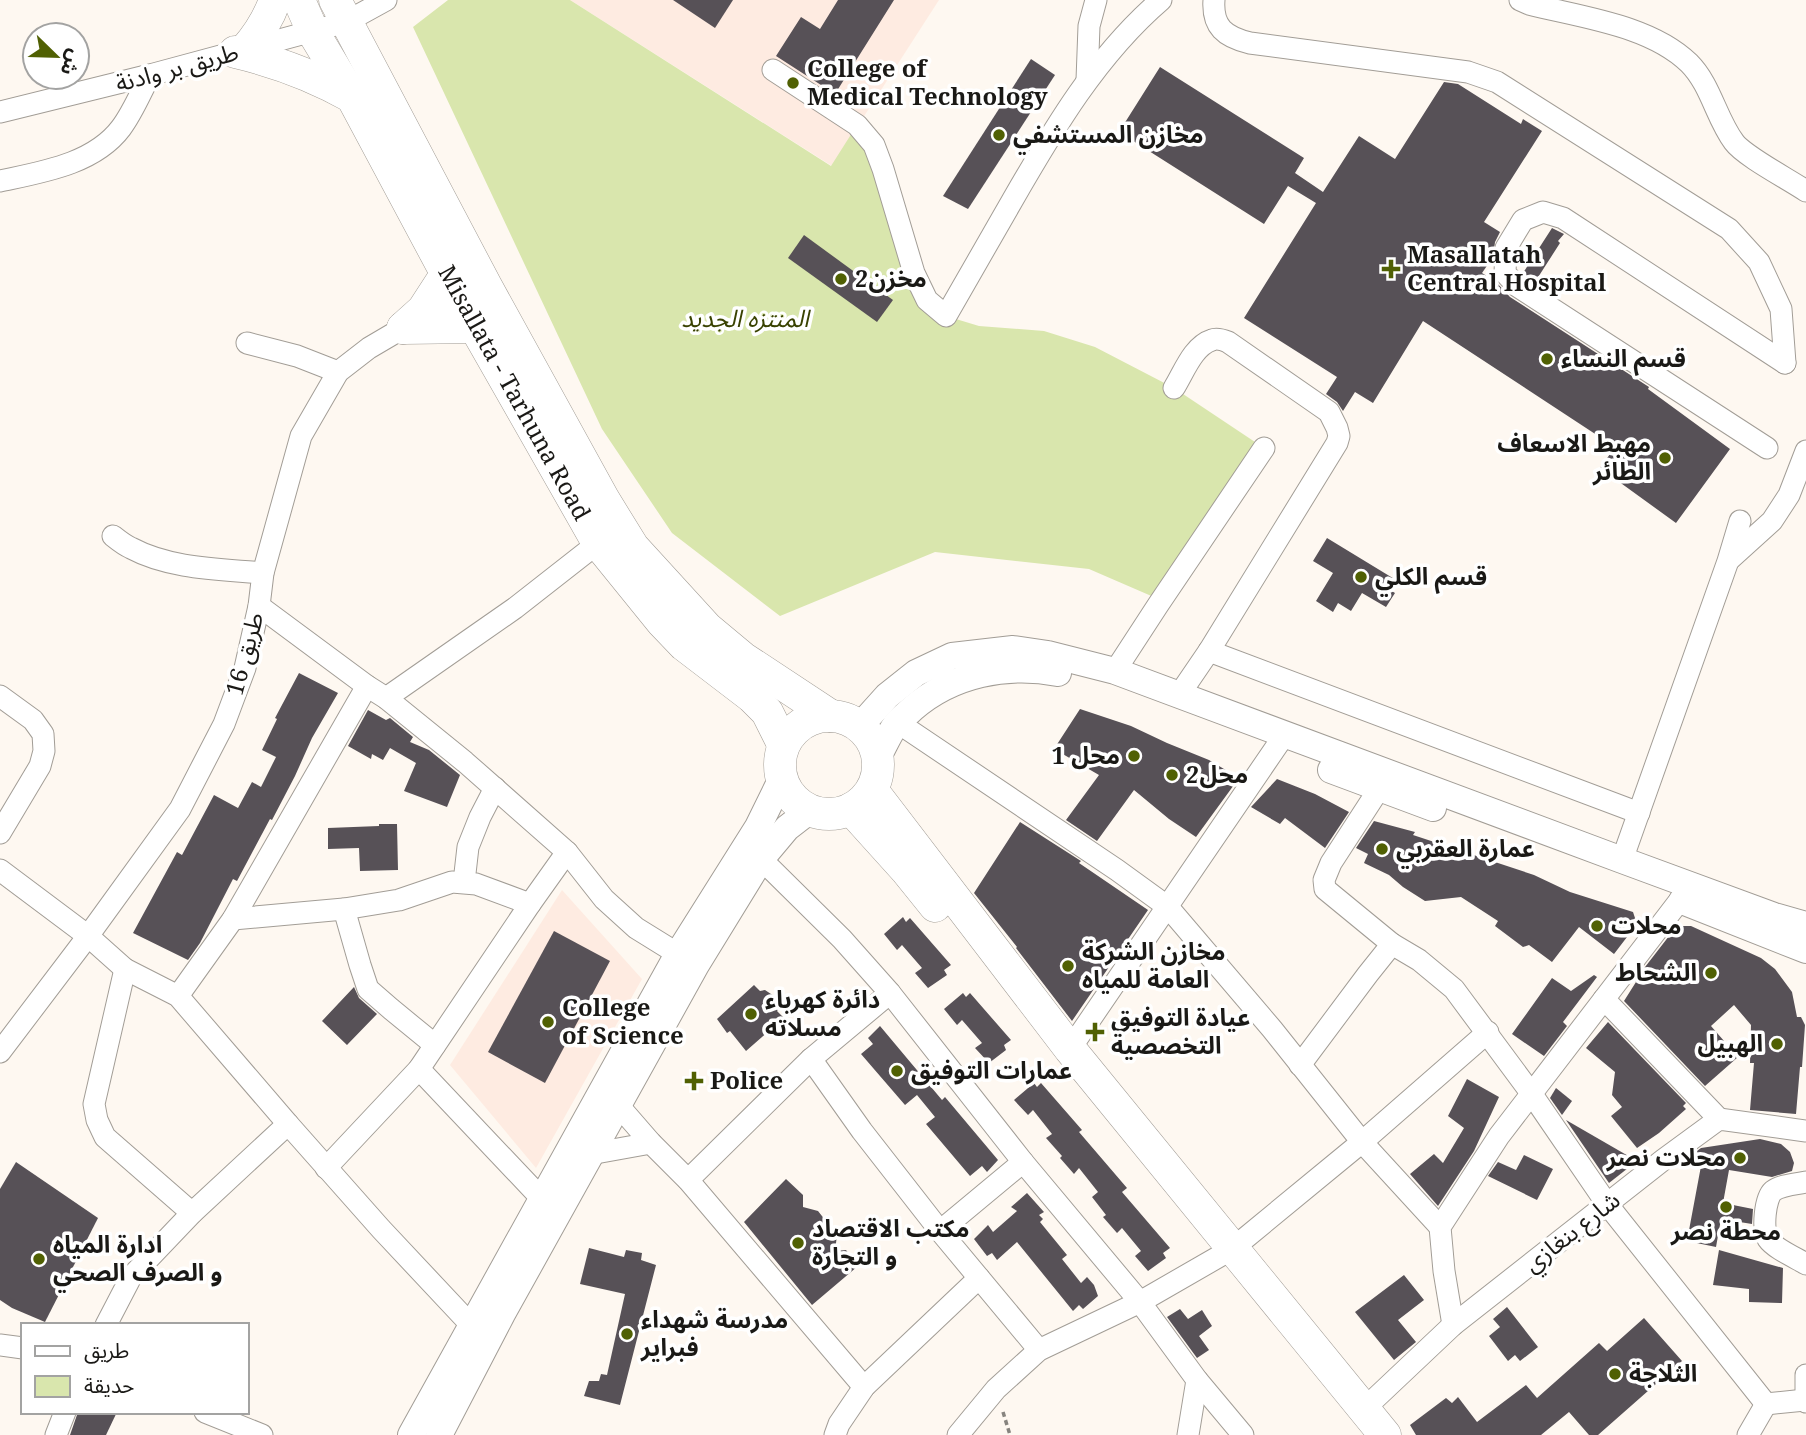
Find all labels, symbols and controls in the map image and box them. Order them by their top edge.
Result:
north arrow [21,21,91,91]
street label: طريق بر وادنة [111,34,242,99]
text: ش [55,46,89,80]
place label: College of Medical Technology [807,51,1048,112]
marker: College of Medical Technology [785,75,801,91]
place label: مخازن المستشفي [1013,117,1203,155]
marker: مخازن المستشفي [991,127,1007,143]
place label: Masallatah Central Hospital [1407,237,1607,298]
street label: Misallata - Tarhuna Road [431,259,599,526]
marker: Masallatah Central Hospital [1381,259,1401,279]
place label: مخزن2 [855,261,927,294]
marker: مخزن2 [833,271,849,287]
park label: المنتزه الجديد [681,301,811,334]
place label: قسم النساء [1561,341,1686,376]
marker: قسم النساء [1539,351,1555,367]
place label: مهبط الاسعاف الطائر [1497,426,1651,487]
marker: مهبط الاسعاف الطائر [1657,450,1673,466]
place label: قسم الكلي [1375,559,1487,597]
marker: قسم الكلي [1353,569,1369,585]
street label: طريق 16 [217,608,270,699]
place label: محل 1 [1052,738,1120,771]
marker: محل 1 [1126,748,1142,764]
place label: محل2 [1186,757,1248,790]
marker: محل2 [1164,767,1180,783]
place label: عمارة العقربي [1396,831,1535,869]
marker: عمارة العقربي [1374,841,1390,857]
place label: محلات [1611,908,1682,941]
marker: محلات [1589,918,1605,934]
place label: مخازن الشركة العامة للمياه [1082,934,1225,995]
place label: الشحاط [1615,955,1697,988]
marker: مخازن الشركة العامة للمياه [1060,958,1076,974]
marker: الشحاط [1703,965,1719,981]
place label: دائرة كهرباء مسلاته [765,982,880,1043]
place label: College of Science [562,990,684,1051]
place label: عيادة التوفيق التخصصية [1111,1000,1250,1061]
marker: دائرة كهرباء مسلاته [743,1006,759,1022]
marker: College of Science [540,1014,556,1030]
marker: عيادة التوفيق التخصصية [1085,1022,1105,1042]
place label: الهبيل [1698,1026,1763,1059]
marker: الهبيل [1769,1036,1785,1052]
place label: عمارات التوفيق [911,1053,1072,1086]
place label: Police [710,1063,783,1096]
marker: عمارات التوفيق [889,1063,905,1079]
marker: Police [684,1071,704,1091]
place label: محلات نصر [1606,1140,1726,1173]
marker: محلات نصر [1732,1150,1748,1166]
street label: شارع بنغازي [1516,1183,1628,1282]
marker: محطة نصر [1718,1199,1734,1215]
place label: مكتب الاقتصاد و التجارة [812,1211,969,1272]
place label: محطة نصر [1670,1214,1781,1247]
place label: ادارة المياه و الصرف الصحي [53,1227,223,1293]
marker: مكتب الاقتصاد و التجارة [790,1235,806,1251]
marker: ادارة المياه و الصرف الصحي [31,1251,47,1267]
place label: مدرسة شهداء فبراير [640,1302,788,1363]
legend [21,1323,248,1414]
marker: مدرسة شهداء فبراير [619,1326,635,1342]
text: طريق [84,1336,129,1364]
place label: الثلاجة [1629,1356,1697,1389]
marker: الثلاجة [1607,1366,1623,1382]
text: حديقة [84,1371,134,1399]

